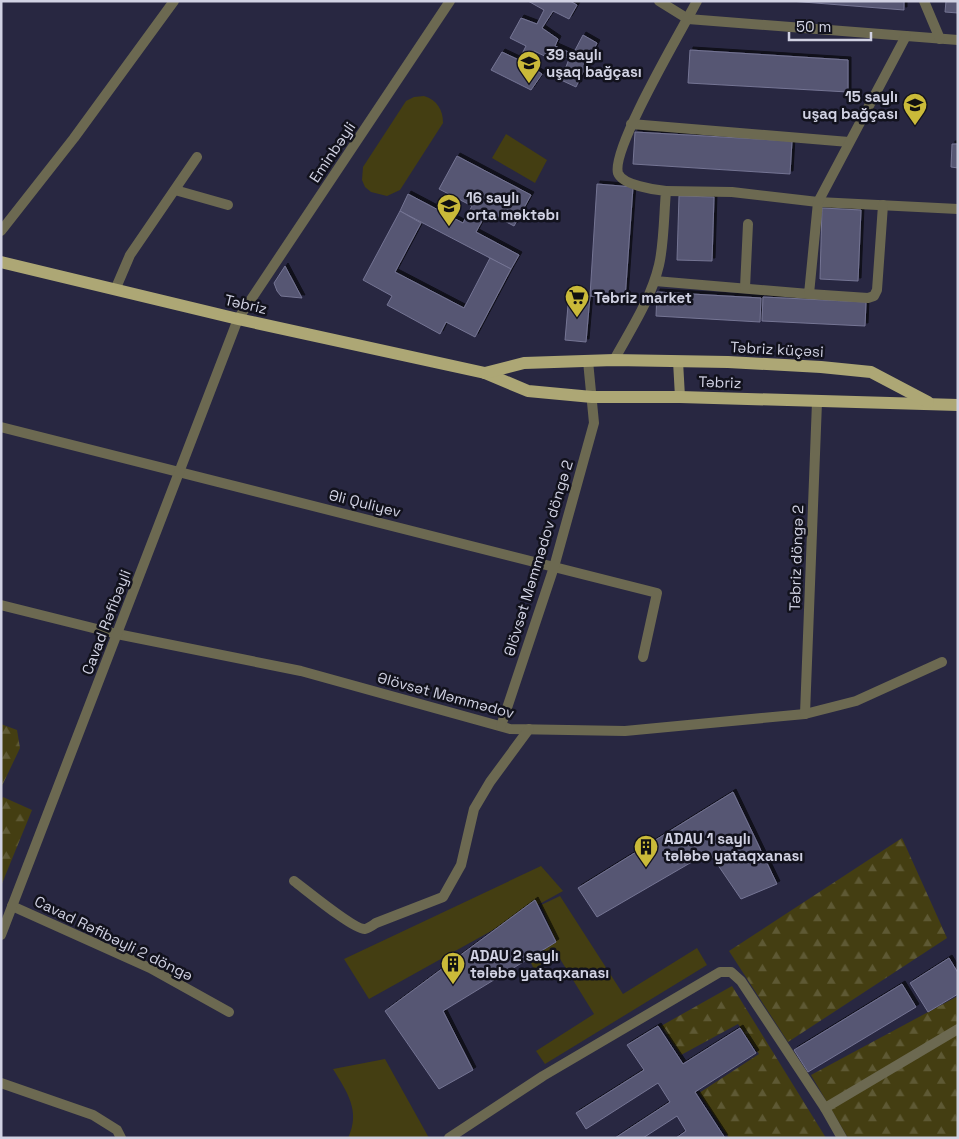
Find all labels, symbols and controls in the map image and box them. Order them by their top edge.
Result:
scale bar [789,10,872,42]
text: 50 m [796,17,831,36]
place label: 39 saylı uşaq bağçası [546,45,642,81]
school or university icon: 39 saylı uşaq bağçası [516,50,542,84]
place label: 15 saylı uşaq bağçası [802,87,898,123]
school or university icon: 15 saylı uşaq bağçası [902,92,928,126]
street label: Eminbəyli [305,118,359,186]
place label: 16 saylı orta məktəbı [466,188,559,224]
school or university icon: 16 saylı orta məktəbı [436,193,462,227]
supermarket icon: Təbriz market [564,284,590,318]
place label: Təbriz market [594,288,692,307]
street label: Təbriz [223,290,269,318]
street label: Təbriz küçəsi [730,337,824,361]
street label: Təbriz [698,372,742,392]
street label: Əlövsət Məmmədov döngə 2 [499,458,577,658]
street label: Əli Quliyev [327,485,403,521]
street label: Təbriz döngə 2 [785,505,807,611]
street label: Cavad Rəfibəyli [77,567,135,677]
street label: Əlövsət Məmmədov [376,668,516,722]
place label: ADAU 1 saylı tələbə yataqxanası [664,829,803,865]
building icon: ADAU 1 saylı tələbə yataqxanası [633,834,659,868]
street label: Cavad Rəfibəyli 2 döngə [32,891,196,985]
place label: ADAU 2 saylı tələbə yataqxanası [470,946,609,982]
building icon: ADAU 2 saylı tələbə yataqxanası [440,951,466,985]

